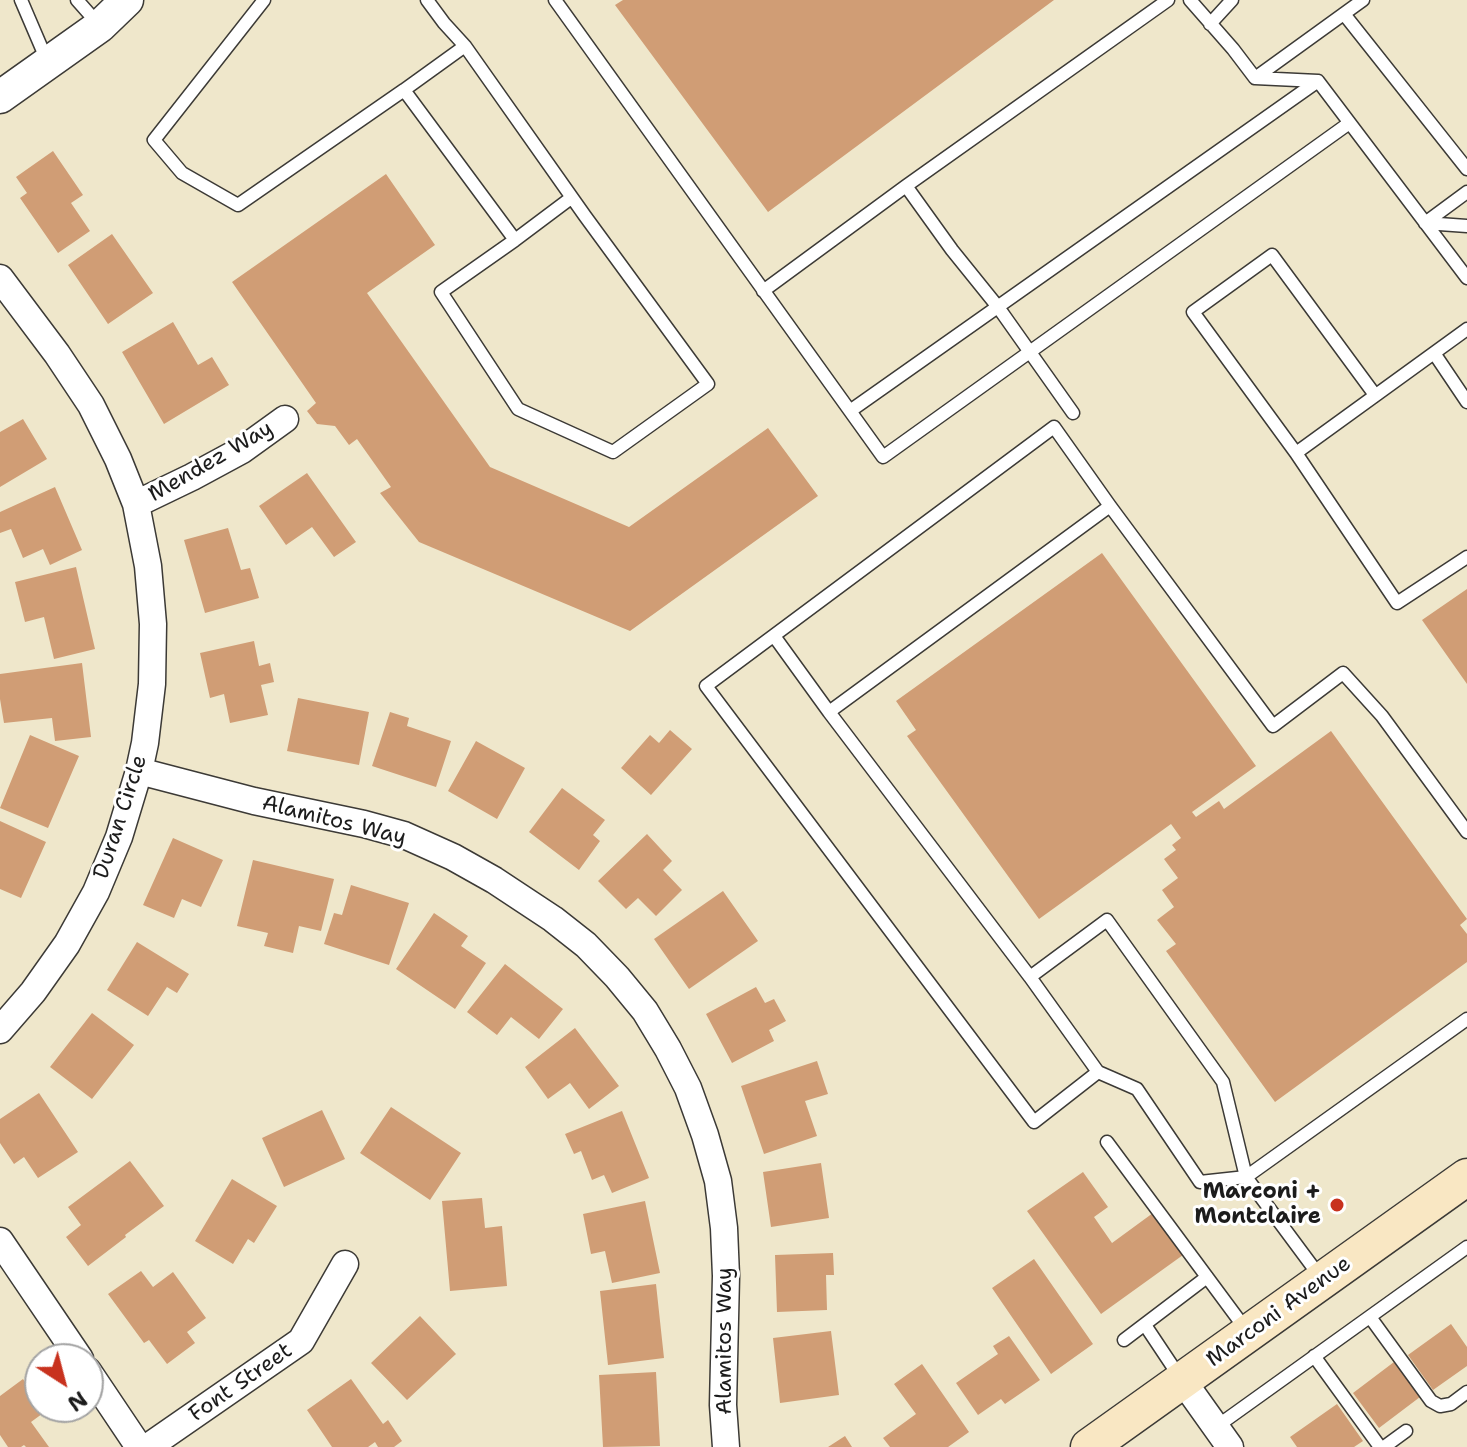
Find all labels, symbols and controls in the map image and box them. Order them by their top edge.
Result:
street label: Mendez Way [144,416,278,508]
street label: Duran Circle [89,752,153,882]
street label: Alamitos Way [259,790,409,852]
place label: Marconi + Montclaire [1195,1179,1321,1230]
marker: Marconi + Montclaire [1328,1196,1346,1214]
street label: Marconi Avenue [1202,1251,1356,1373]
street label: Alamitos Way [712,1267,738,1415]
street label: Font Street [184,1338,298,1428]
north arrow [24,1343,104,1423]
text: N [62,1384,93,1418]

